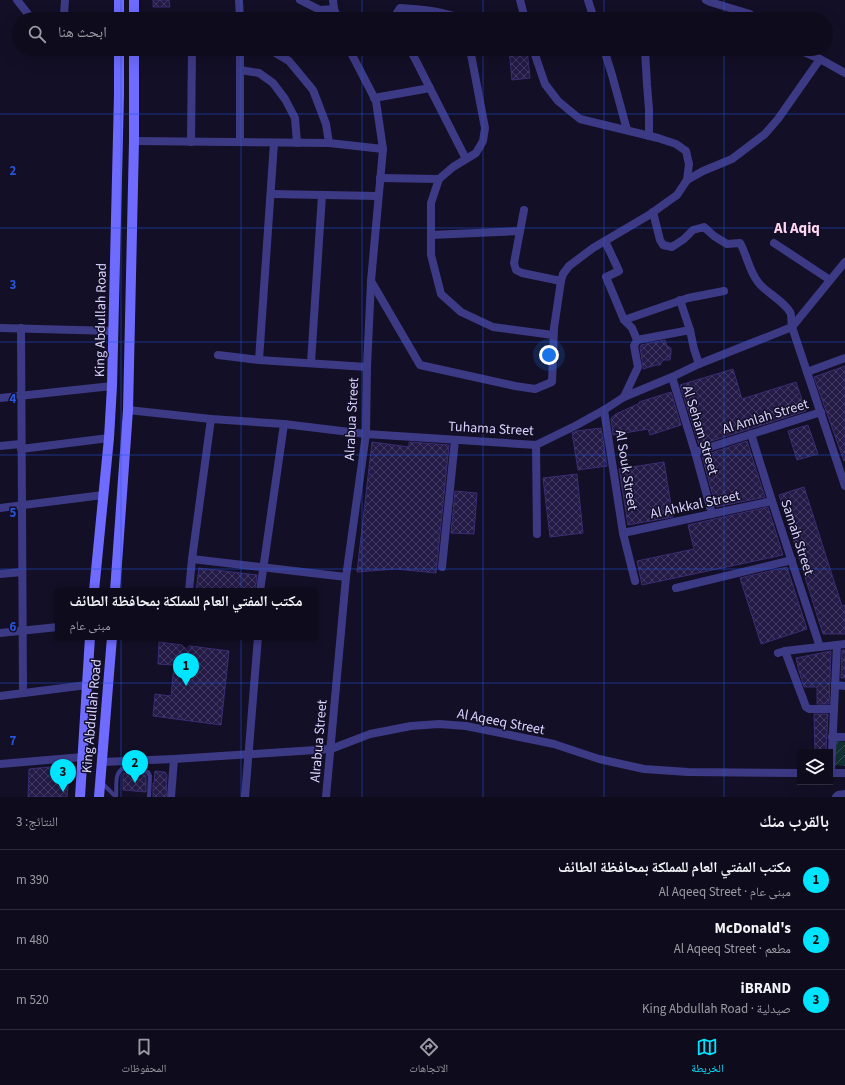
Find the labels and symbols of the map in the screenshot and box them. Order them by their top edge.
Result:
text: 2 [10,162,17,180]
district label: Al Aqiq [773,218,820,239]
street label: King Abdullah Road [90,263,112,377]
text: 3 [10,276,17,294]
your location [539,345,559,365]
street label: Alrabua Street [340,377,364,461]
street label: Al Seham Street [677,383,723,478]
text: 4 [10,390,17,408]
street label: Al Amlah Street [720,394,811,440]
street label: Tuhama Street [448,417,535,441]
street label: Al Souk Street [610,428,642,512]
street label: Al Ahkkal Street [648,486,742,524]
street label: Samah Street [775,497,819,578]
text: 5 [10,504,17,522]
text: 6 [10,618,17,636]
pin: 1 [173,653,199,686]
street label: King Abdullah Road [77,658,107,774]
street label: Alrabua Street [305,699,333,783]
street label: Al Aqeeq Street [455,704,547,740]
text: 7 [10,732,17,750]
pin: 2 [122,750,148,783]
pin: 3 [50,759,76,792]

